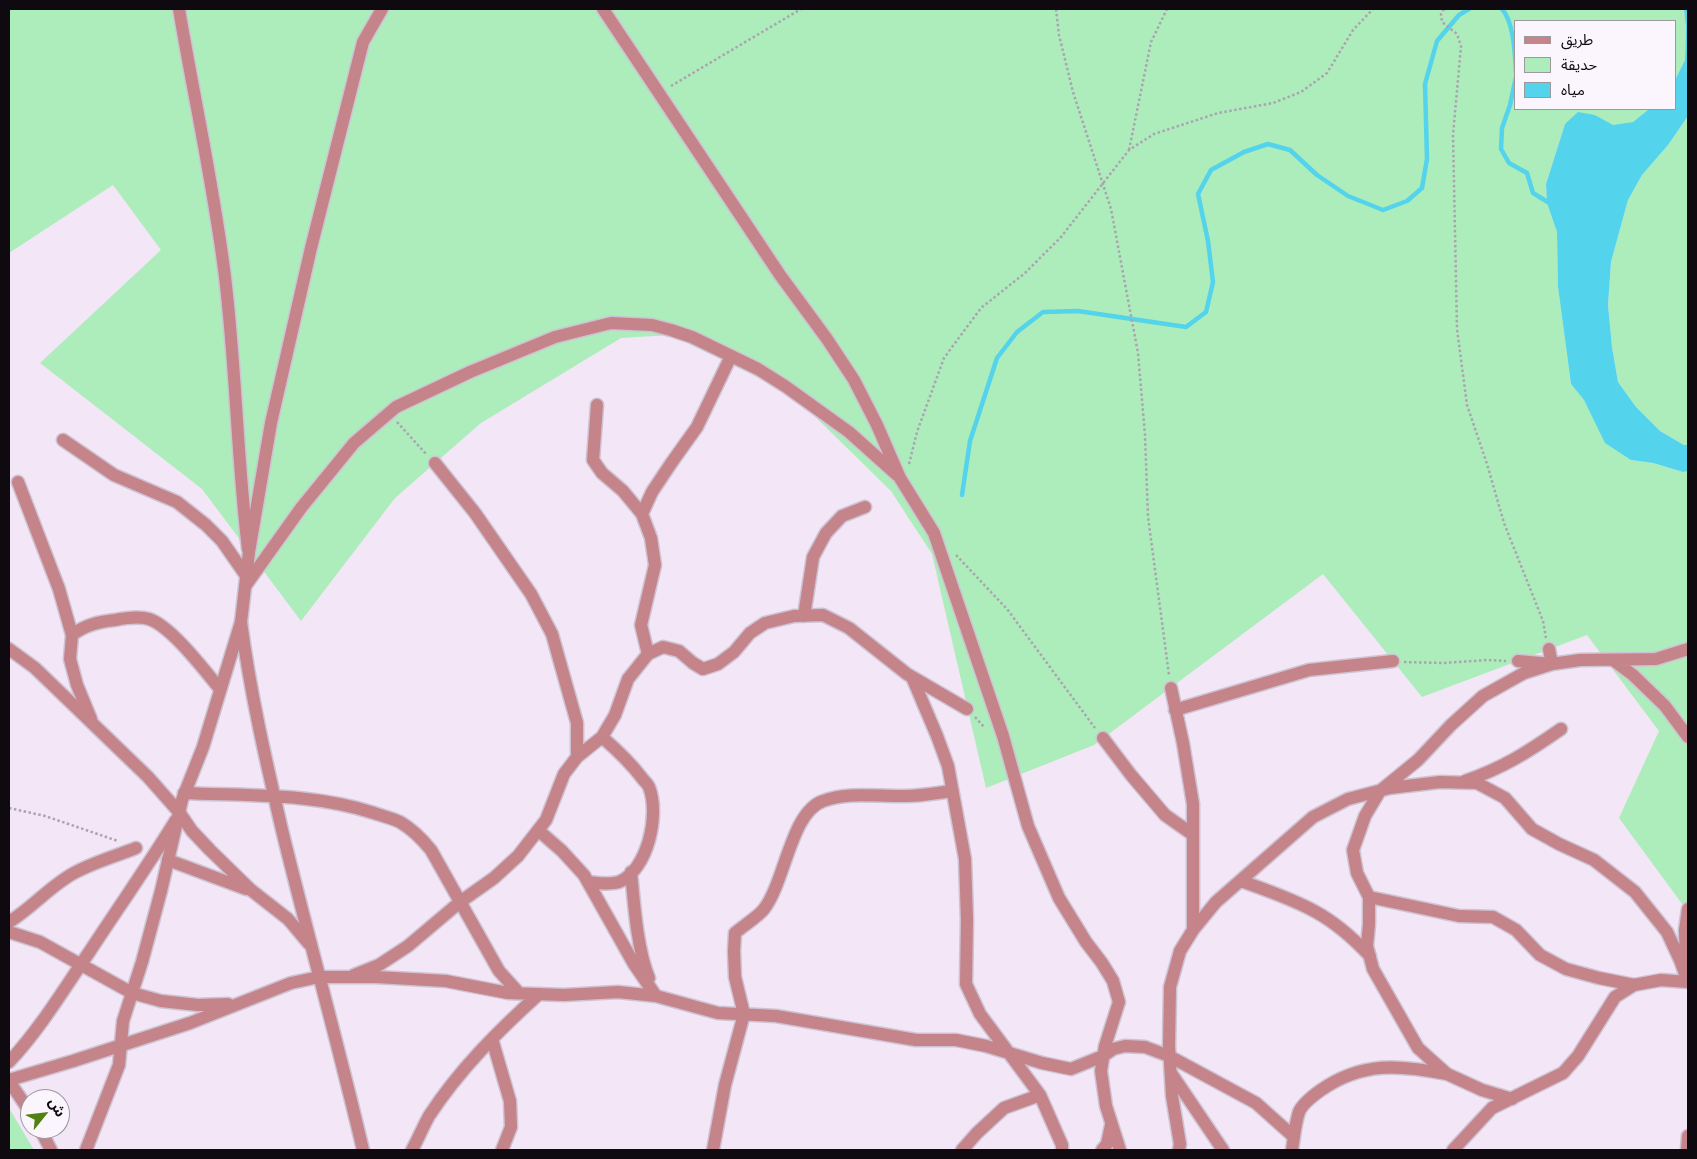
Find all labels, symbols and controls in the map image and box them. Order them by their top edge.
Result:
legend [1514,20,1677,110]
text: طريق [1561,30,1593,49]
text: حديقة [1561,55,1597,74]
text: مياه [1561,80,1585,99]
north arrow [20,1089,70,1139]
text: ش [45,1094,70,1120]

